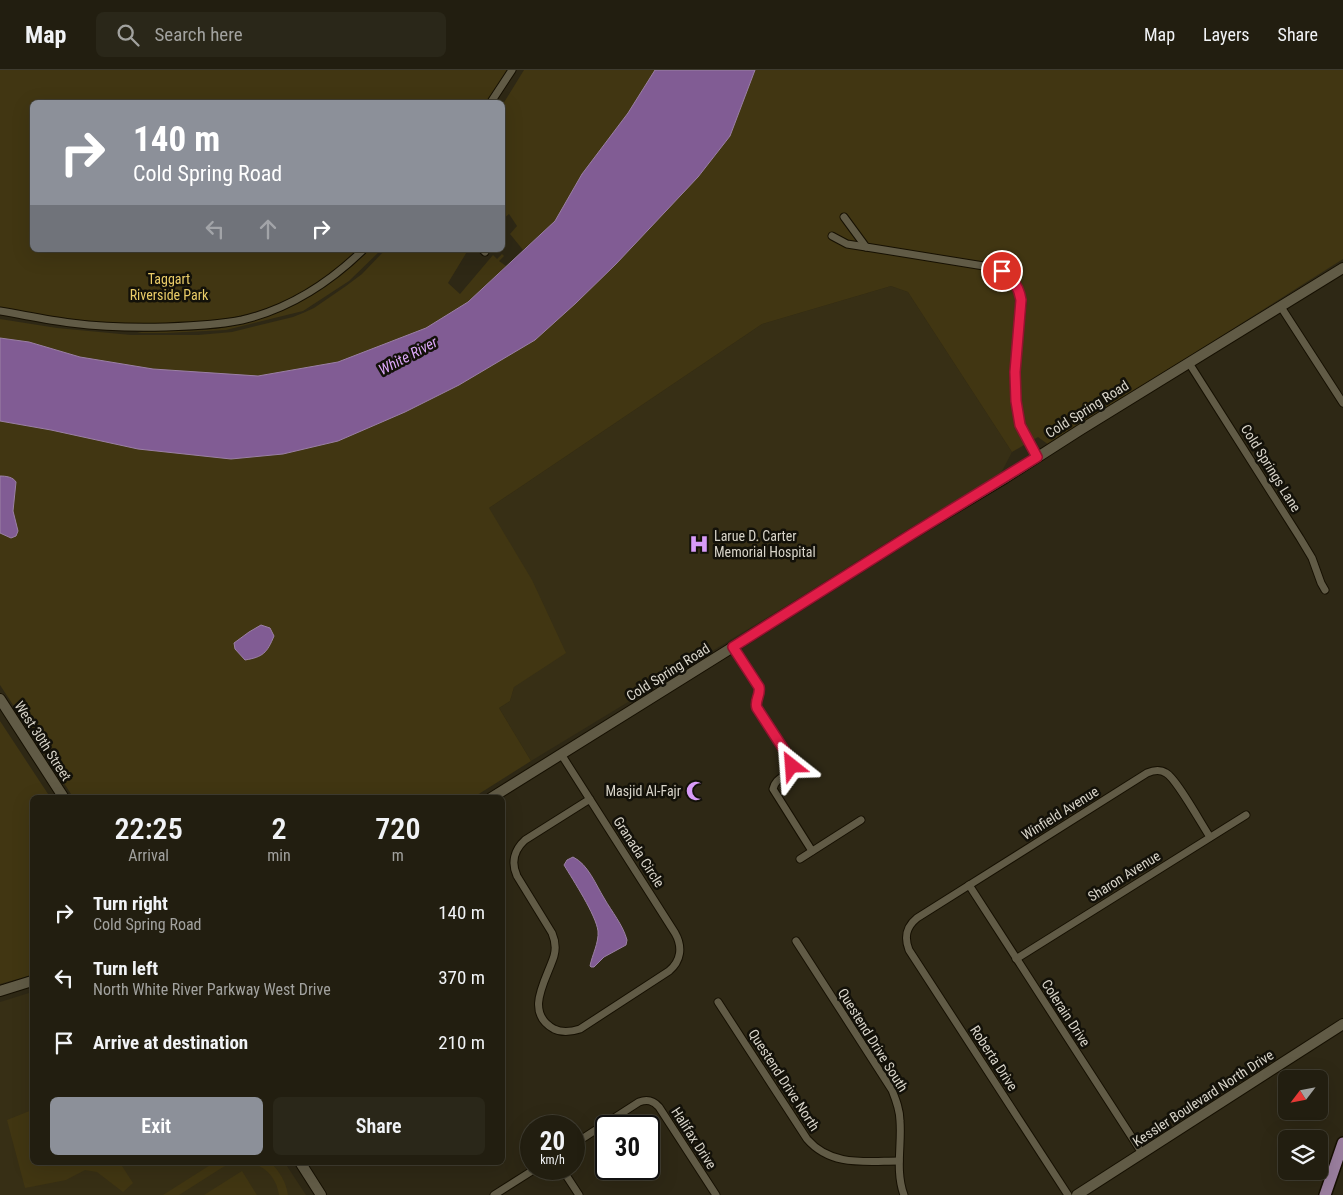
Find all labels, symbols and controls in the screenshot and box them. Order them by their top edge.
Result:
search box [96,12,446,57]
text: Map [25,21,66,49]
icon: search [114,21,142,49]
text: Search here [154,23,243,46]
text: Map [1144,24,1175,45]
text: Layers [1203,24,1250,45]
text: Share [1278,24,1318,45]
text: 140 m [133,119,220,160]
icon: right [50,120,115,185]
text: Cold Spring Road [133,161,282,186]
icon: left [201,215,229,243]
icon: ahead [254,215,282,243]
icon: right [307,215,335,243]
pin [981,250,1023,292]
icon: arrive [988,257,1016,285]
park label: Taggart Riverside Park [130,271,209,303]
water label: White River [375,333,441,379]
street label: Cold Spring Road [1042,377,1132,441]
street label: Cold Springs Lane [1238,421,1305,515]
place label: Larue D. Carter Memorial Hospital [714,528,816,560]
hospital icon: Larue D. Carter Memorial Hospital [688,533,710,555]
street label: Cold Spring Road [623,640,713,704]
street label: West 30th Street [11,698,75,784]
position arrow [765,739,817,791]
mosque icon: Masjid Al-Fajr [685,780,707,802]
place label: Masjid Al-Fajr [605,783,681,799]
street label: Winfield Avenue [1019,783,1102,843]
text: 22:25 [114,811,183,846]
text: 2 [271,811,287,846]
text: 720 [375,811,420,846]
street label: Granada Circle [610,814,668,891]
text: Arrival [128,846,169,865]
text: min [267,846,291,865]
text: m [392,846,404,865]
street label: Sharon Avenue [1085,847,1163,905]
text: Turn right [93,892,168,915]
icon: right [50,899,78,927]
text: 140 m [438,901,485,924]
text: Cold Spring Road [93,915,202,934]
text: Turn left [93,957,158,980]
icon: left [50,964,78,992]
text: 370 m [438,966,485,989]
street label: Colerain Drive [1038,977,1094,1050]
text: North White River Parkway West Drive [93,980,331,999]
street label: Questend Drive South [835,985,911,1095]
street label: Roberta Drive [967,1022,1021,1094]
street label: Questend Drive North [745,1026,823,1134]
icon: arrive [50,1029,78,1057]
text: Arrive at destination [93,1031,248,1054]
text: 210 m [438,1031,485,1054]
street label: Kessler Boulevard North Drive [1130,1046,1277,1149]
north arrow [1278,1070,1328,1120]
map controls [1278,1070,1328,1180]
button: Exit [50,1097,263,1155]
button: Share [273,1097,485,1155]
street label: Halifax Drive [668,1104,720,1172]
speed limit sign: 30 [595,1115,660,1180]
text: 20 [540,1127,565,1156]
button: layers [1278,1130,1328,1180]
text: km/h [540,1153,565,1167]

